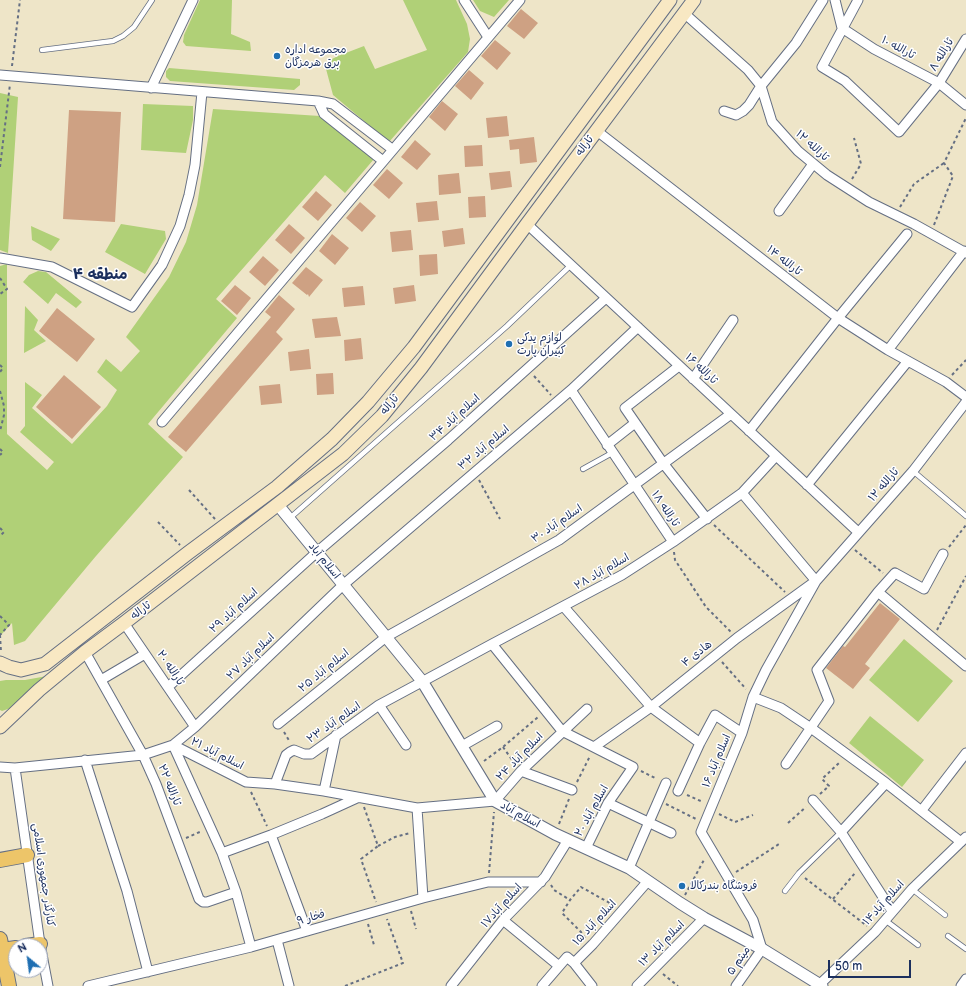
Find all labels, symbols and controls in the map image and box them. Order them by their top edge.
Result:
street label: ثارالله ۱۰ [879,34,917,62]
street label: ثارالله ۸ [927,36,957,74]
place label: مجموعه اداره برق هرمزگان [285,43,346,69]
marker: مجموعه اداره برق هرمزگان [272,51,282,61]
street label: ثارالله ۱۲ [793,128,831,164]
street label: ثاراله [573,133,597,159]
street label: ثارالله ۱۴ [764,243,804,279]
district label: منطقه ۴ [73,266,127,284]
place label: لوازم یدکی کبیران پارت [517,331,566,357]
marker: لوازم یدکی کبیران پارت [504,339,514,349]
street label: ثارالله ۱۶ [682,351,720,387]
street label: ثاراله [378,392,402,418]
street label: اسلام آباد ۳۴ [427,392,483,444]
street label: اسلام آباد ۳۲ [456,423,512,473]
street label: ثارالله ۱۲ [866,466,902,504]
street label: ثارالله ۱۸ [648,489,682,529]
street label: اسلام آباد ۳۰ [529,502,585,546]
street label: اسلام آباد [305,540,343,582]
street label: اسلام آباد ۲۸ [572,551,632,593]
street label: اسلام آباد ۲۹ [207,586,261,636]
street label: ثاراله [128,599,154,623]
street label: اسلام آباد ۲۷ [224,631,278,683]
street label: هادی ۴ [679,638,715,670]
street label: اسلام آباد ۲۵ [296,647,352,695]
street label: ثارالله ۲۰ [153,648,187,688]
street label: اسلام آباد ۲۳ [305,700,363,746]
street label: اسلام آباد ۲۴ [494,730,546,784]
street label: اسلام آباد ۱۶ [700,732,734,790]
street label: اسلام آباد ۲۱ [188,735,246,773]
street label: ثارالله ۲۲ [155,762,183,808]
street label: اسلام آباد ۲۰ [572,783,612,839]
street label: اسلام آباد [498,799,542,831]
street label: کنارگذر جمهوری اسلامی [29,822,57,928]
street label: اسلام آباد۱۴ [861,878,907,928]
place label: فروشگاه بندرکالا [690,879,757,893]
street label: اسلام آباد۱۷ [479,881,525,931]
marker: فروشگاه بندرکالا [677,881,687,891]
street label: اسلام آباد ۱۵ [570,897,620,949]
street label: فخار ۹ [295,908,327,928]
street label: اسلام آباد ۱۳ [636,918,688,970]
north arrow [8,938,48,978]
text: N [16,940,29,956]
street label: میثم ۵ [725,944,753,978]
scale bar [830,952,913,978]
text: 50 m [835,959,862,974]

